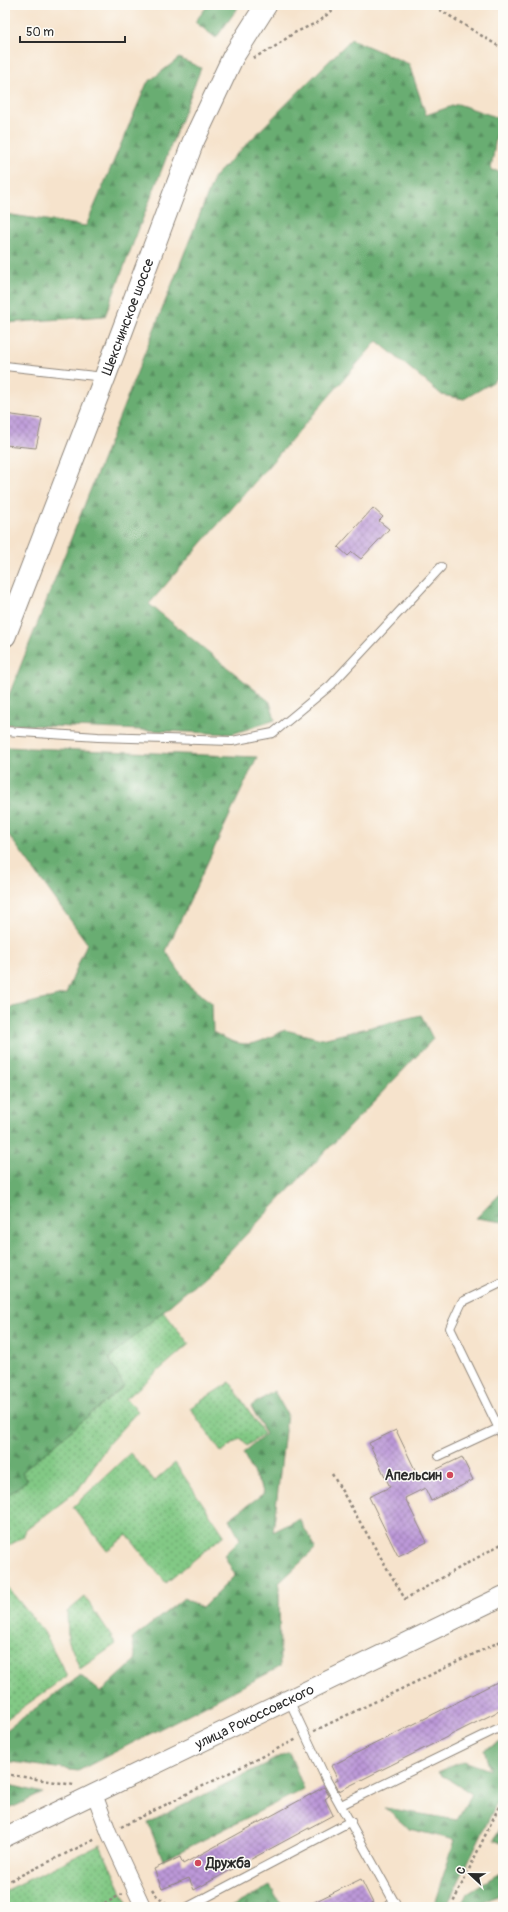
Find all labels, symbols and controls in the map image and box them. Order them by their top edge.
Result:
scale bar [20,18,125,44]
text: 50 m [26,25,54,40]
street label: Шекснинское шоссе [98,256,157,377]
place label: Апельсин [385,1467,442,1484]
marker: Апельсин [445,1470,455,1480]
street label: улица Рокоссовского [191,1680,317,1753]
north arrow [450,1854,490,1894]
place label: Дружба [205,1855,251,1872]
marker: Дружба [193,1858,203,1868]
text: С [454,1865,469,1876]

